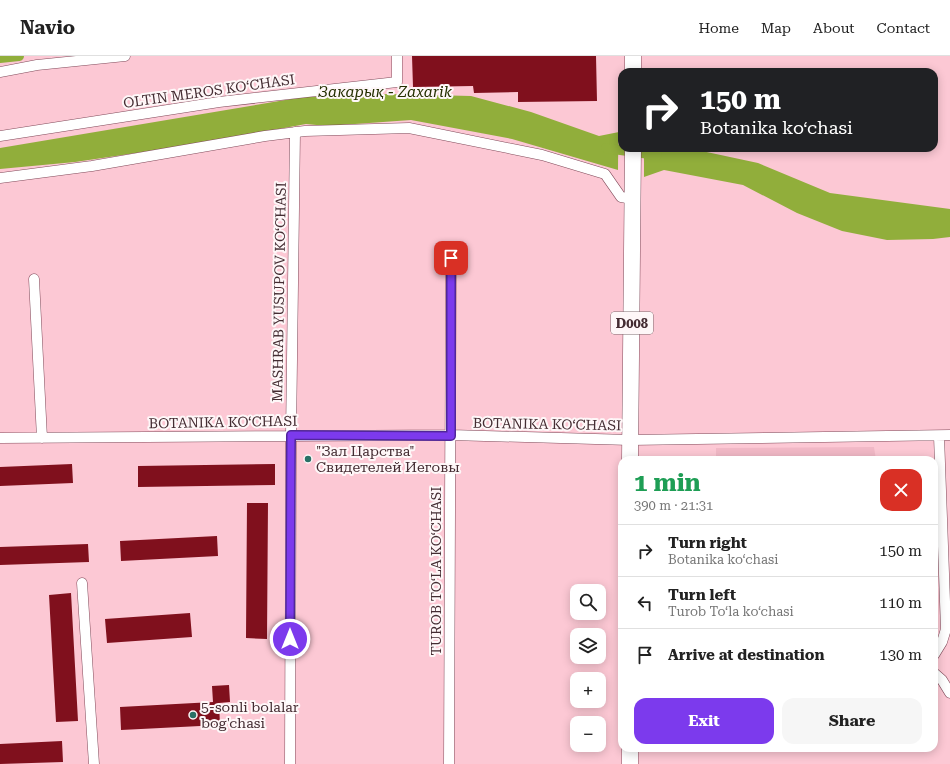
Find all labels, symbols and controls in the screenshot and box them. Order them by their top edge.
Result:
text: Navio [20,16,75,39]
text: Home [698,20,739,36]
text: Map [761,20,791,36]
text: About [813,20,855,36]
text: Contact [877,20,930,36]
street label: OLTIN MEROS KO‘CHASI [122,71,296,111]
water label: Закарық - Zaxarik [318,83,453,101]
text: 150 m [700,83,781,116]
icon: right [634,84,686,136]
text: Botanika ko‘chasi [700,117,853,138]
street label: MASHRAB YUSUPOV KO‘CHASI [269,182,289,402]
pin [434,241,468,275]
icon: arrive [440,247,462,269]
road number: D008 [611,312,653,334]
street label: BOTANIKA KO‘CHASI [149,413,297,431]
street label: BOTANIKA KO‘CHASI [473,415,621,433]
place label: "Зал Царства" Свидетелей Иеговы [316,443,460,475]
marker: "Зал Царства" Свидетелей Иеговы [303,454,313,464]
text: 1 min [634,469,701,497]
button: close [880,469,922,511]
street label: TUROB TO‘LA KO‘CHASI [428,486,444,656]
text: 390 m · 21:31 [634,498,713,513]
text: Turn right [668,534,747,552]
icon: right [634,540,656,562]
text: 150 m [879,542,922,560]
text: Botanika ko‘chasi [668,552,778,567]
map controls [570,584,606,752]
button: search [570,584,606,620]
text: Turn left [668,586,736,604]
icon: left [634,592,656,614]
text: 110 m [879,594,922,612]
text: Turob To‘la ko‘chasi [668,604,794,619]
position arrow [269,618,311,660]
button: layers [570,628,606,664]
icon: arrive [634,644,656,666]
text: Arrive at destination [668,646,824,664]
text: 130 m [879,646,922,664]
button: + [570,672,606,708]
button: Exit [634,698,774,744]
button: Share [782,698,922,744]
place label: 5-sonli bolalar bog'chasi [201,699,299,731]
marker: 5-sonli bolalar bog'chasi [188,710,198,720]
button: − [570,716,606,752]

